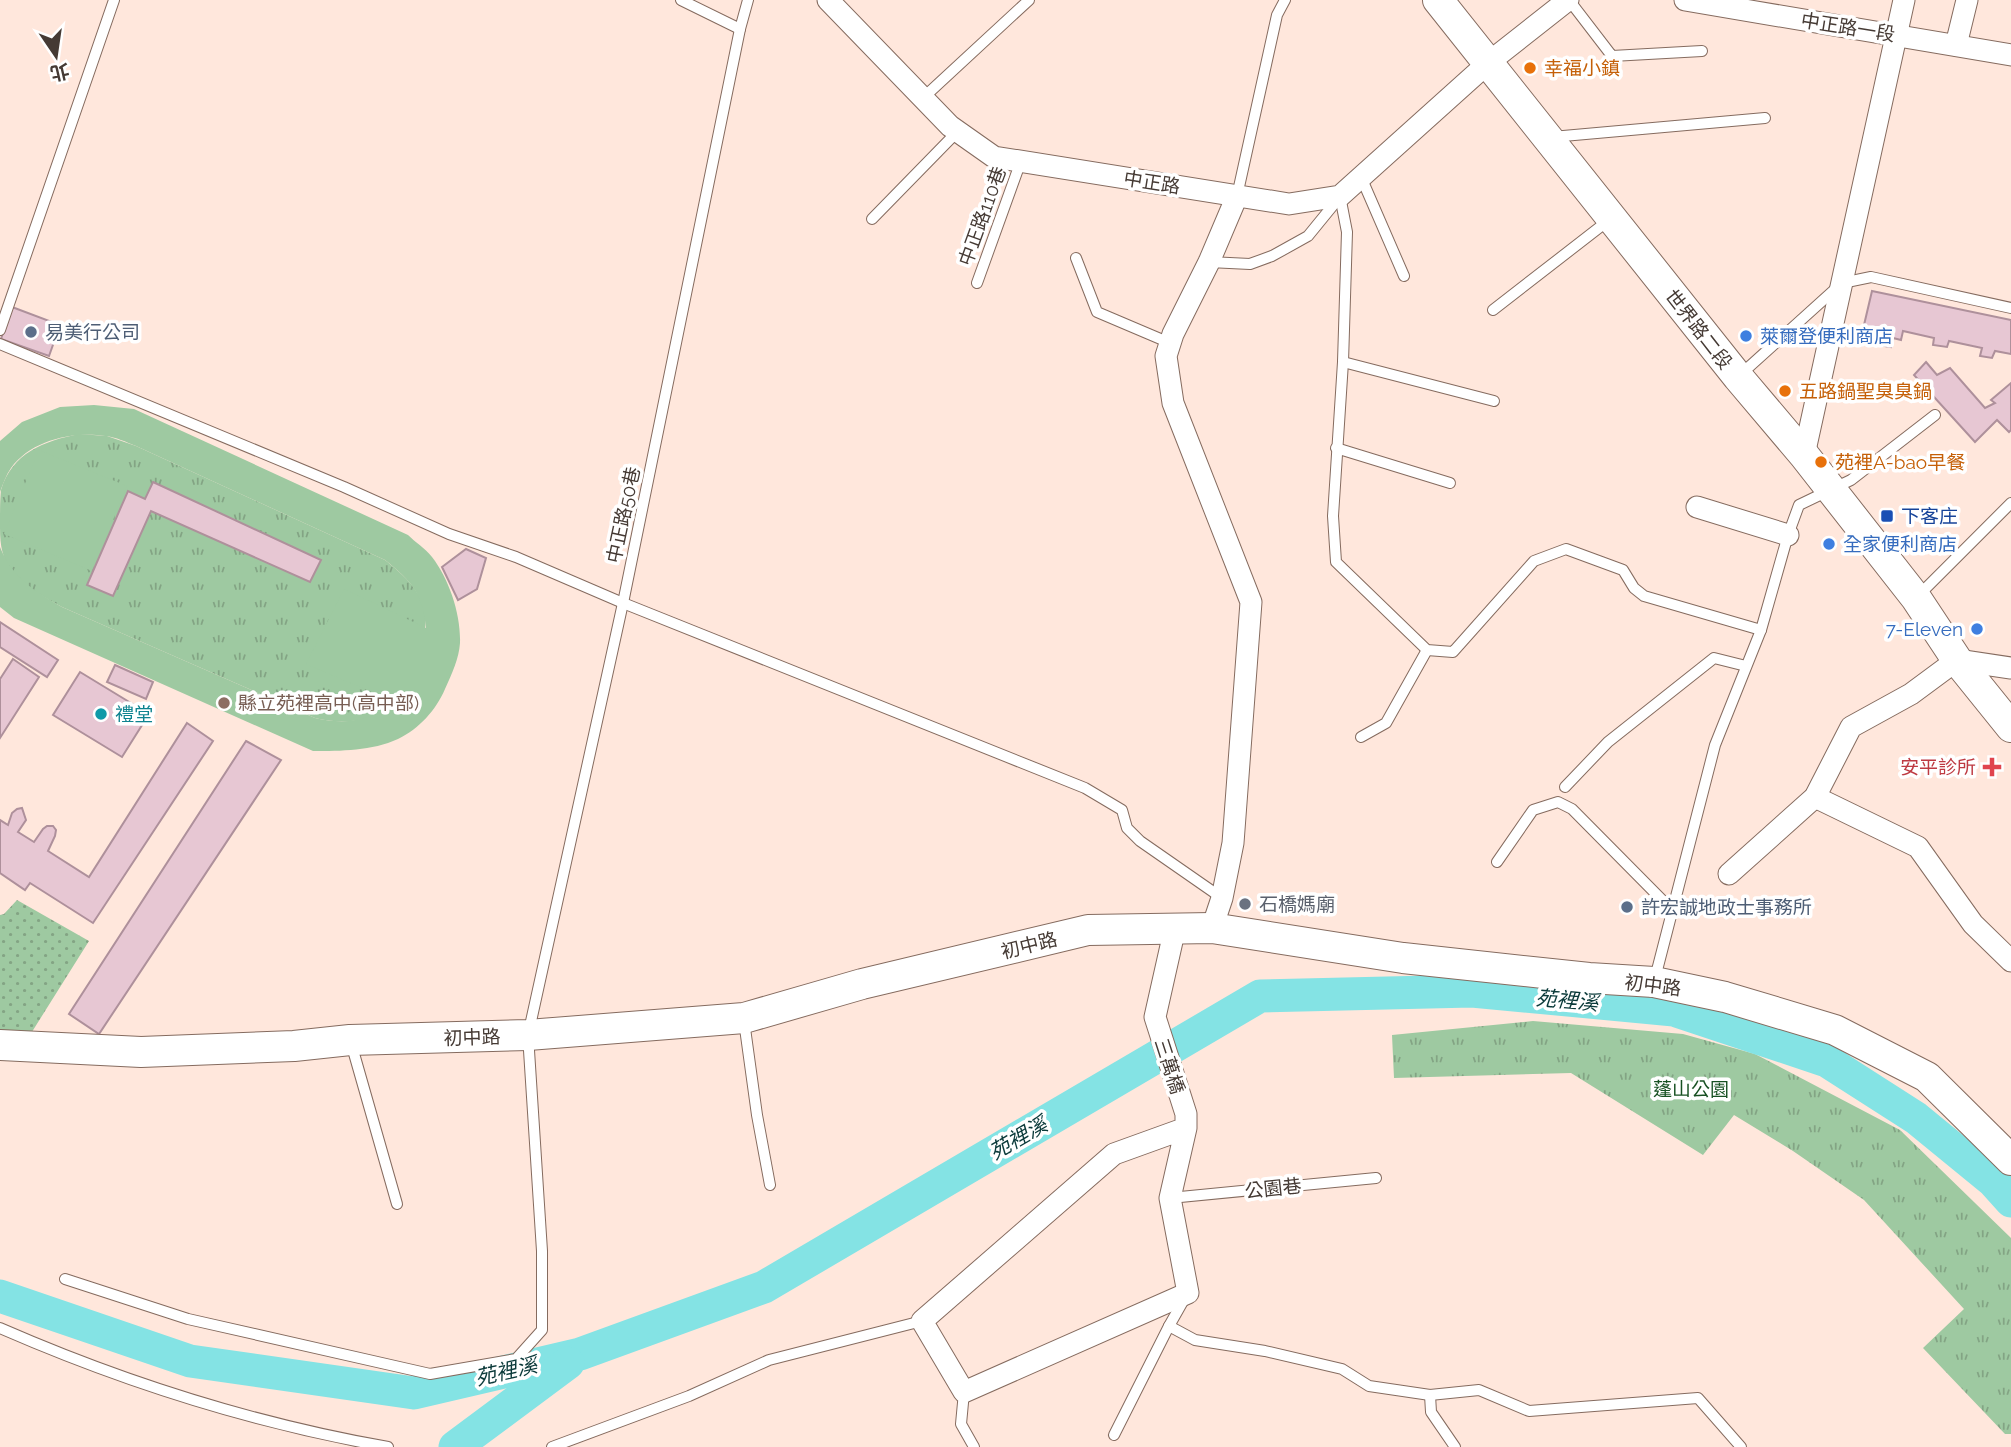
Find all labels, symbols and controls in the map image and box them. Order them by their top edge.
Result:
street label: 中正路一段 [1799,9,1897,45]
north arrow [21,21,91,91]
place label: 幸福小鎮 [1544,57,1620,79]
text: 北 [48,60,72,85]
marker: 幸福小鎮 [1522,60,1538,76]
street label: 中正路110巷 [954,163,1010,269]
street label: 中正路 [1122,167,1182,197]
street label: 世界路二段 [1661,285,1737,373]
place label: 易美行公司 [45,321,140,343]
marker: 易美行公司 [23,324,39,340]
place label: 萊爾登便利商店 [1760,325,1893,347]
marker: 萊爾登便利商店 [1738,328,1754,344]
place label: 五路鍋聖臭臭鍋 [1799,380,1932,402]
marker: 五路鍋聖臭臭鍋 [1777,383,1793,399]
place label: 苑裡A-bao早餐 [1835,451,1965,473]
marker: 苑裡A-bao早餐 [1813,454,1829,470]
street label: 中正路50巷 [602,465,644,565]
place label: 下客庄 [1901,505,1958,527]
marker: 下客庄 [1879,508,1895,524]
place label: 全家便利商店 [1843,533,1957,555]
marker: 全家便利商店 [1821,536,1837,552]
place label: 7-Eleven [1886,618,1963,640]
marker: 7-Eleven [1969,621,1985,637]
place label: 縣立苑裡高中(高中部) [238,692,419,714]
marker: 縣立苑裡高中(高中部) [216,695,232,711]
place label: 禮堂 [115,703,153,725]
marker: 禮堂 [93,706,109,722]
place label: 安平診所 [1900,756,1976,778]
marker: 安平診所 [1982,757,2002,777]
place label: 石橋媽廟 [1259,893,1335,915]
marker: 石橋媽廟 [1237,896,1253,912]
place label: 許宏誠地政士事務所 [1641,896,1812,918]
marker: 許宏誠地政士事務所 [1619,899,1635,915]
street label: 初中路 [999,927,1059,963]
street label: 初中路 [1623,971,1683,999]
water label: 苑裡溪 [1535,985,1602,1015]
street label: 初中路 [443,1025,501,1049]
street label: 三萬橋 [1151,1035,1189,1097]
park label: 蓬山公園 [1653,1078,1729,1100]
water label: 苑裡溪 [984,1110,1054,1165]
street label: 公園巷 [1243,1174,1303,1202]
water label: 苑裡溪 [472,1351,542,1390]

